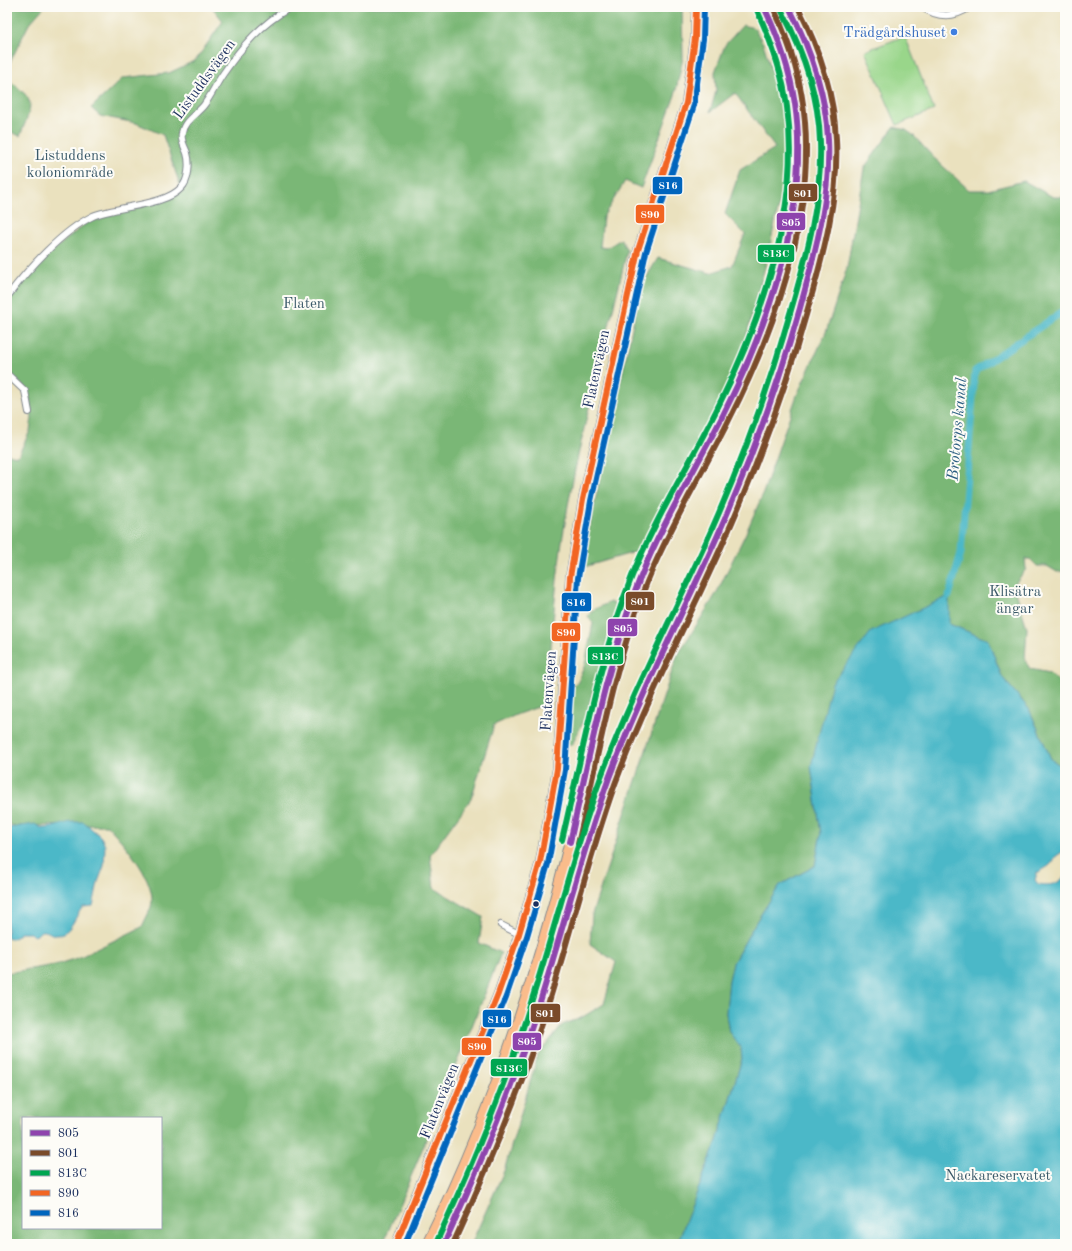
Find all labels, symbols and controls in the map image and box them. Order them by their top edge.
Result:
place label: Trädgårdshuset [843,26,946,41]
marker: Trädgårdshuset [949,27,959,37]
street label: Listuddsvägen [171,37,239,123]
park label: Listuddens koloniområde [27,149,113,181]
line badge: 816 [652,176,683,195]
text: 816 [658,181,678,192]
line badge: 801 [788,183,818,202]
text: 801 [793,189,813,200]
line badge: 890 [635,204,665,224]
text: 890 [640,210,660,221]
line badge: 805 [776,212,806,231]
text: 805 [781,218,801,229]
line badge: 813C [757,244,795,263]
text: 813C [763,249,789,260]
park label: Flaten [283,297,325,312]
street label: Flatenvägen [582,328,613,410]
water label: Brotorps kanal [945,377,970,482]
park label: Klisätra ängar [989,585,1042,617]
line badge: 801 [625,591,655,611]
line badge: 816 [561,592,592,612]
text: 801 [630,597,650,608]
text: 816 [566,598,586,609]
line badge: 805 [607,618,638,637]
line badge: 890 [551,622,581,642]
text: 805 [613,624,633,635]
text: 890 [556,628,576,639]
line badge: 813C [587,646,624,665]
street label: Flatenvägen [539,651,560,732]
text: 813C [592,652,618,663]
unlabelled marker [531,899,541,909]
line badge: 801 [530,1003,561,1023]
line badge: 816 [482,1009,512,1028]
text: 801 [535,1009,555,1020]
text: 816 [487,1015,507,1026]
line badge: 805 [512,1032,542,1051]
line badge: 890 [461,1037,492,1056]
text: 805 [517,1037,537,1048]
text: 890 [467,1042,487,1053]
line badge: 813C [490,1058,528,1077]
street label: Flatenvägen [418,1062,462,1142]
text: 813C [496,1064,522,1075]
legend [22,1117,162,1229]
text: 805 [58,1127,79,1140]
text: 801 [58,1148,79,1160]
text: 813C [58,1168,87,1180]
park label: Nackareservatet [945,1169,1051,1184]
text: 890 [58,1188,79,1200]
text: 816 [58,1208,79,1220]

